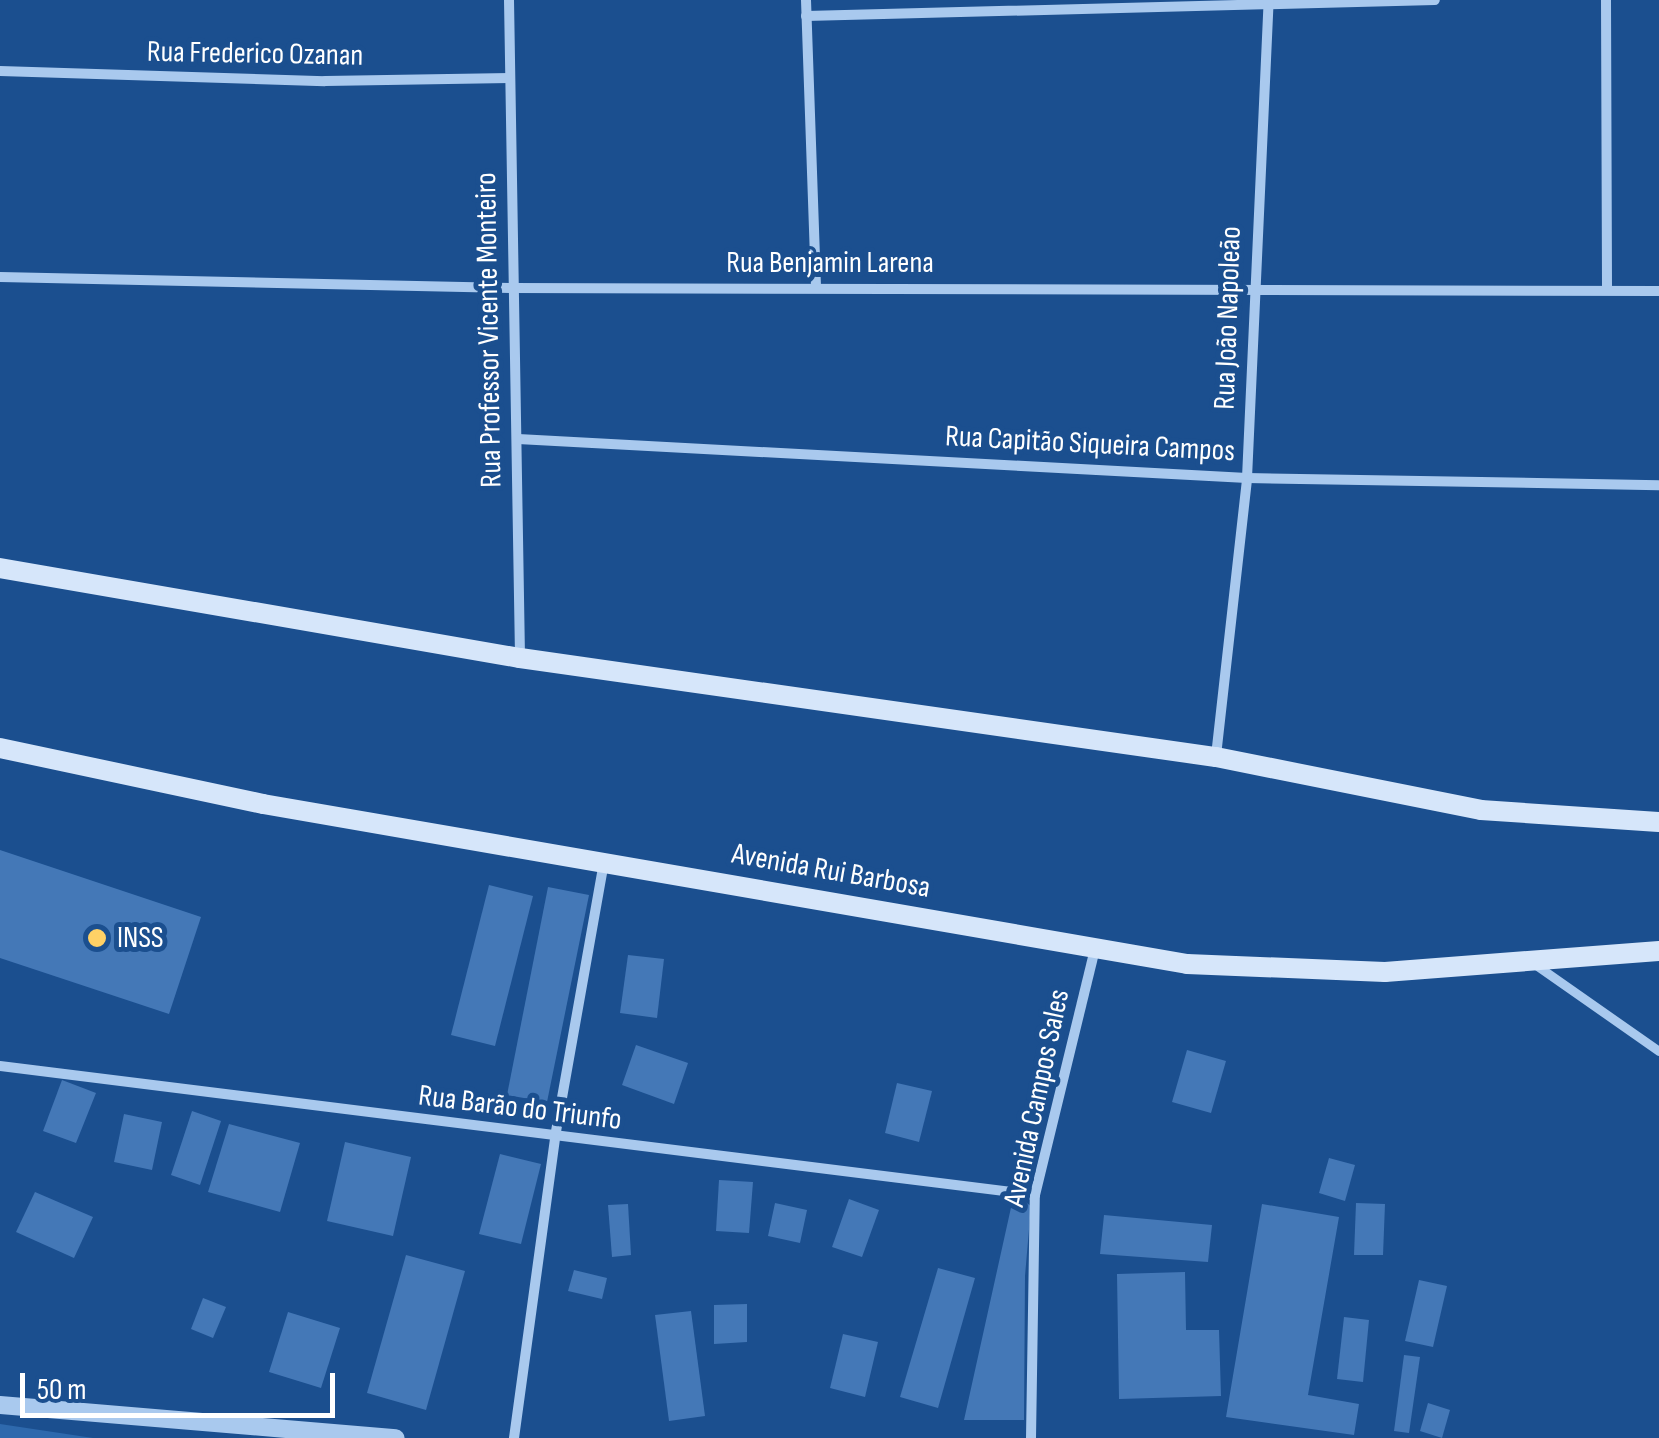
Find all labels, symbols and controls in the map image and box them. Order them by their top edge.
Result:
street label: Rua Frederico Ozanan [146,34,364,74]
street label: Rua Professor Vicente Monteiro [468,172,510,488]
street label: Rua João Napoleão [1207,226,1249,410]
street label: Rua Benjamin Larena [726,245,934,281]
street label: Rua Capitão Siqueira Campos [944,418,1236,470]
street label: Avenida Rui Barbosa [729,836,933,906]
place label: INSS [117,920,164,956]
marker: INSS [86,927,108,949]
street label: Avenida Campos Sales [996,986,1078,1210]
street label: Rua Barão do Triunfo [416,1078,624,1138]
scale bar [25,1353,340,1415]
text: 50 m [37,1372,86,1408]

